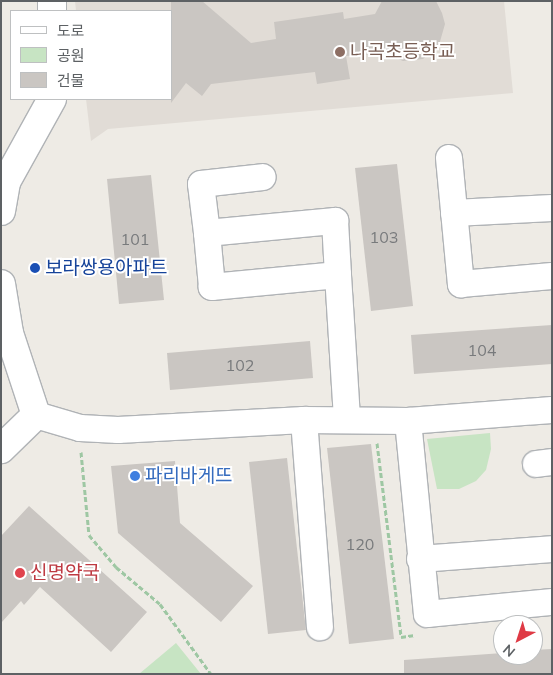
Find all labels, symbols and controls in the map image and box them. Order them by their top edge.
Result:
legend [10,10,172,100]
text: 도로 [57,21,85,40]
place label: 나곡초등학교 [350,41,455,63]
text: 공원 [57,46,85,65]
marker: 나곡초등학교 [334,46,346,58]
text: 건물 [57,71,85,90]
house number: 103 [370,227,398,247]
house number: 101 [121,229,149,249]
place label: 보라쌍용아파트 [45,257,167,279]
marker: 보라쌍용아파트 [29,262,41,274]
house number: 104 [468,340,496,360]
house number: 102 [226,355,254,375]
place label: 파리바게뜨 [145,465,232,487]
marker: 파리바게뜨 [129,470,141,482]
house number: 120 [346,534,374,554]
place label: 신명약국 [30,562,100,584]
marker: 신명약국 [14,567,26,579]
north arrow [493,615,543,665]
text: N [499,640,519,661]

